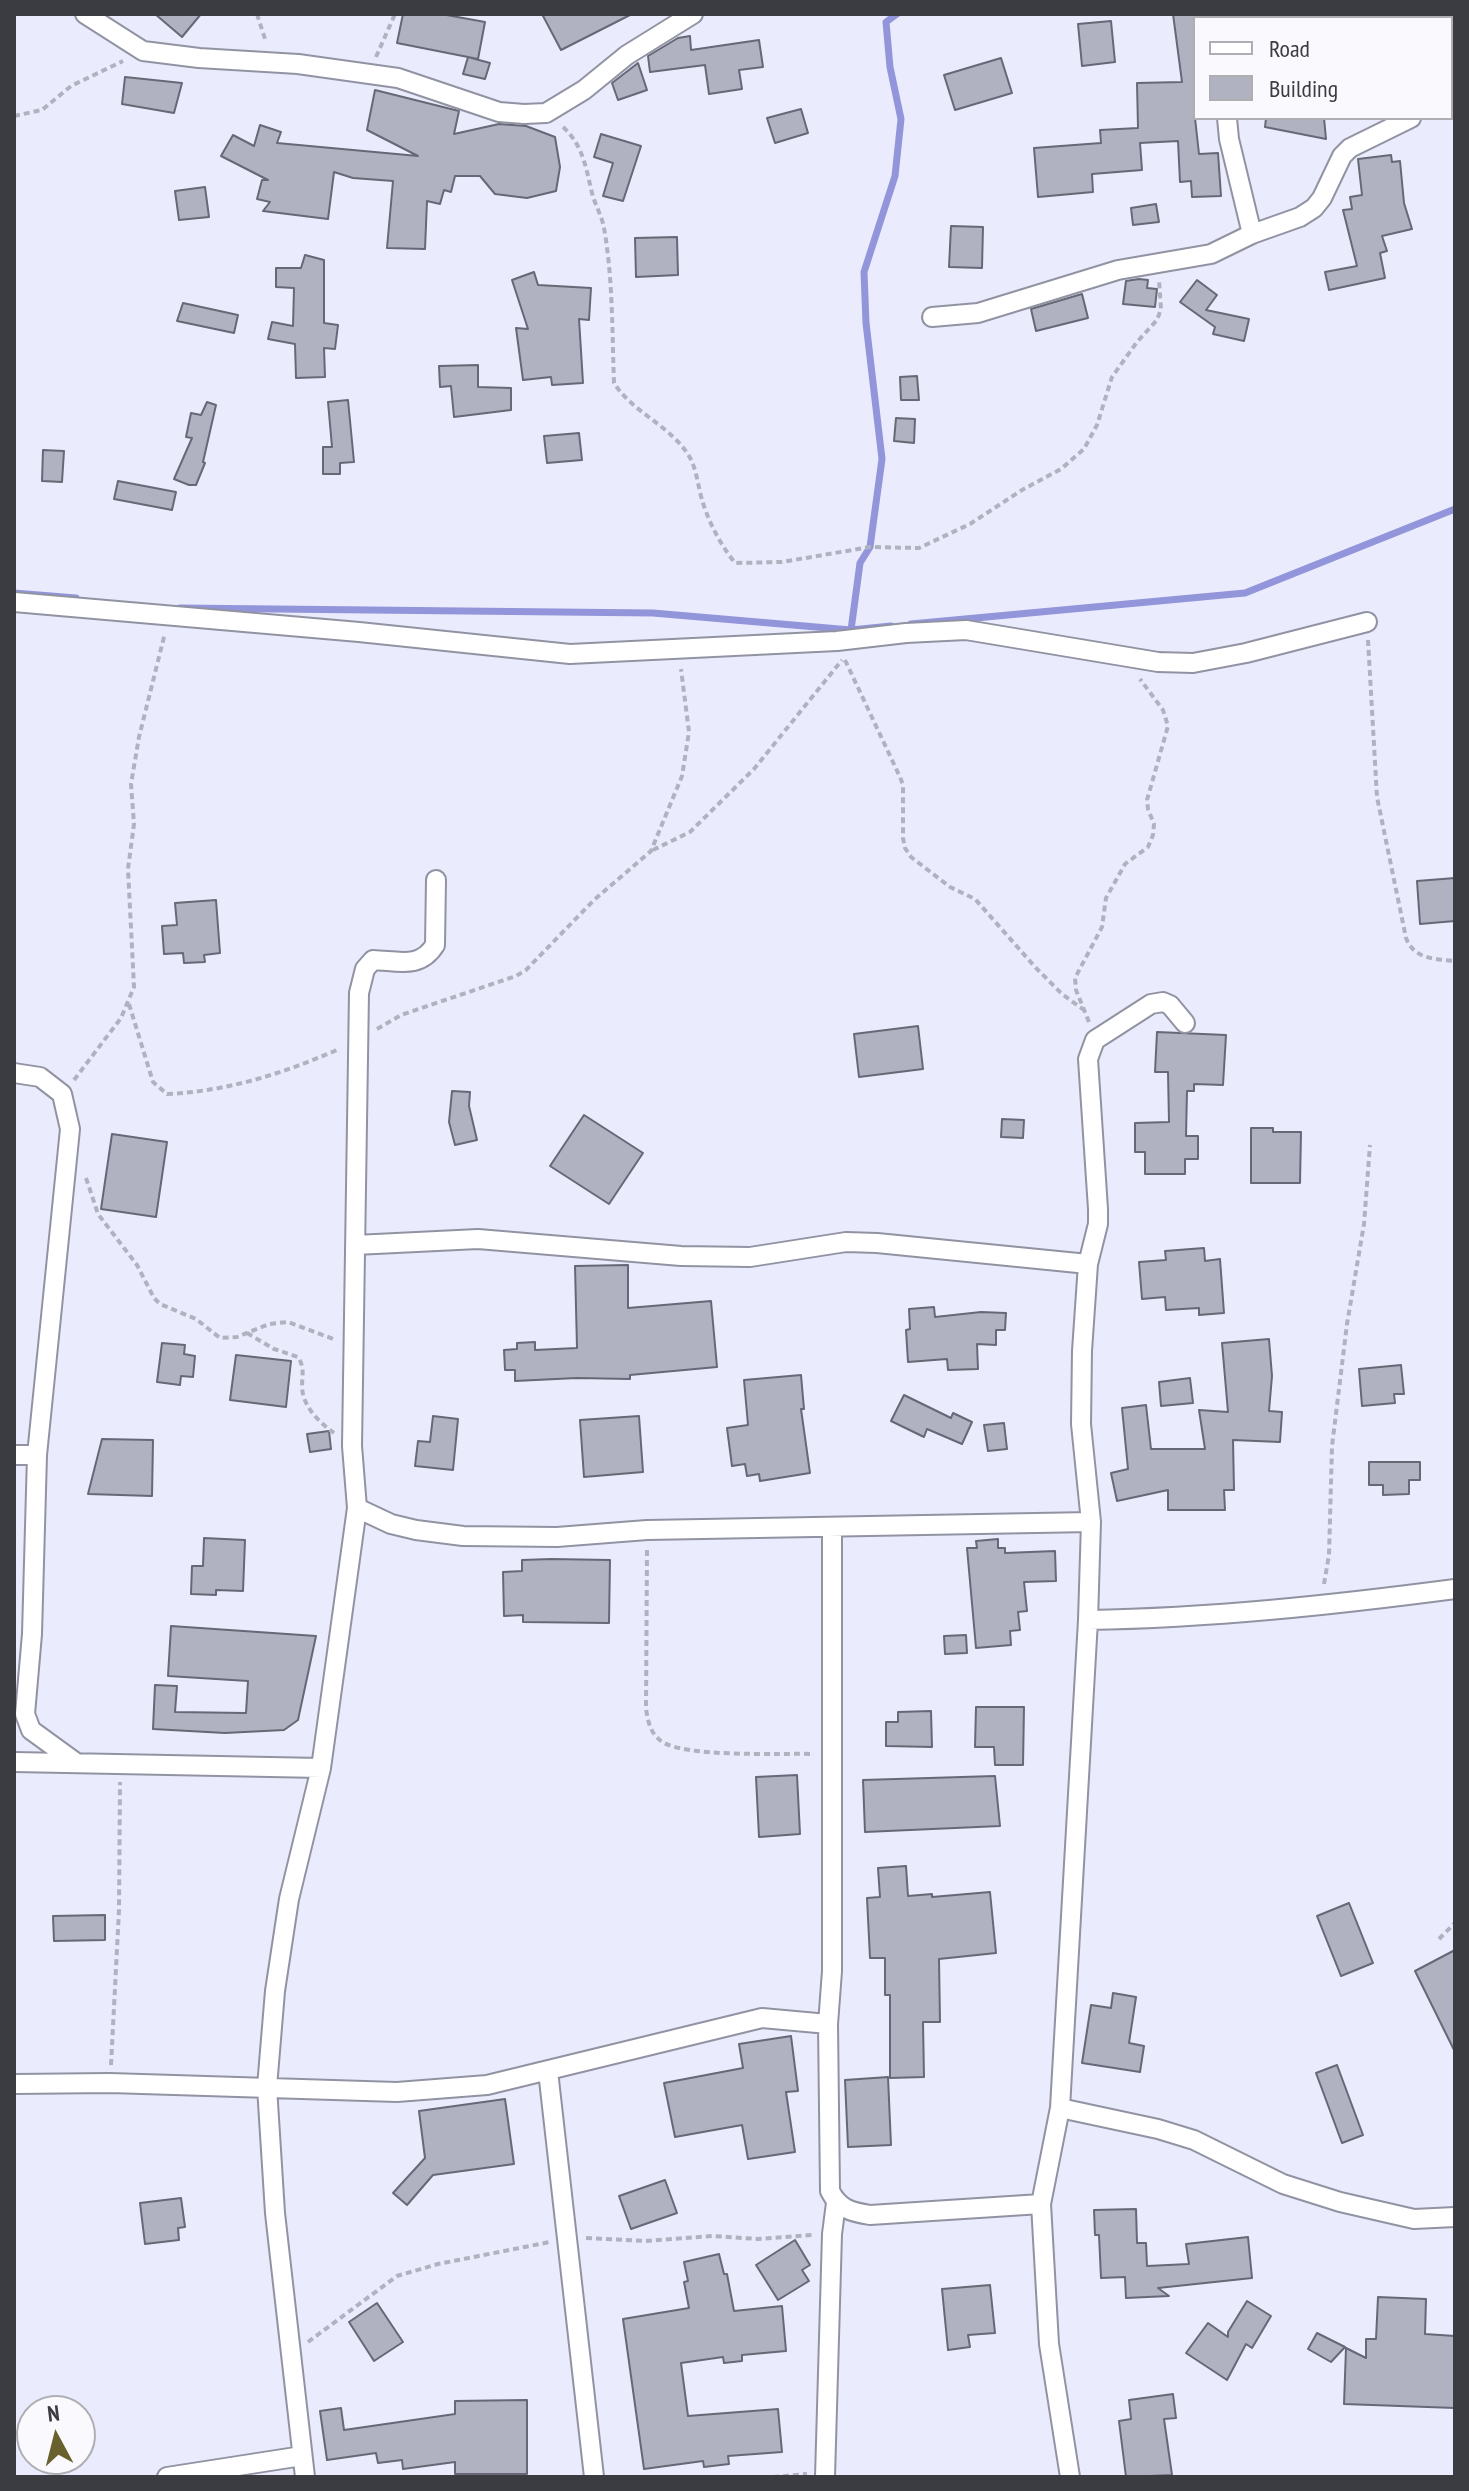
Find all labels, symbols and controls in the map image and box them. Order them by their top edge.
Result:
legend [1193,16,1453,120]
text: Road [1269,33,1310,64]
text: Building [1269,73,1338,104]
north arrow [16,2395,96,2475]
text: N [46,2399,61,2428]

